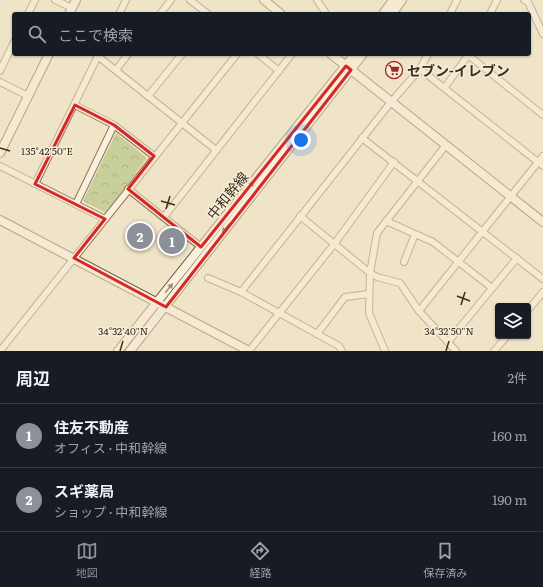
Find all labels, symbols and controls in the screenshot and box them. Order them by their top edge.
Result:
search box [12,12,531,56]
icon: search [26,23,48,45]
text: ここで検索 [58,23,133,46]
supermarket icon: セブン-イレブン [384,60,404,80]
place label: セブン-イレブン [407,60,510,80]
your location [291,130,311,150]
text: 135°42'50"E [21,143,73,158]
street label: 中和幹線 [202,167,252,223]
one-way arrow [246,181,254,192]
pin: 2 [127,221,153,251]
one-way arrow [222,222,231,233]
pin: 1 [159,226,185,256]
one-way arrow [164,282,173,293]
map controls [495,303,531,339]
button: layers [495,303,531,339]
text: 34°32'40"N [98,323,148,338]
text: 34°32'50"N [424,323,474,338]
text: 周辺 [16,365,50,390]
text: 2件 [507,368,527,387]
text: 住友不動産 [54,415,129,438]
text: 1 [26,426,32,445]
text: 160 m [492,426,527,445]
text: オフィス · 中和幹線 [54,438,167,457]
text: スギ薬局 [54,479,114,502]
text: 2 [26,490,32,509]
text: 190 m [492,490,527,509]
text: ショップ · 中和幹線 [54,502,168,521]
tab: 地図 [76,540,98,580]
tab: 経路 [249,540,271,580]
tab: 保存済み [423,540,467,580]

